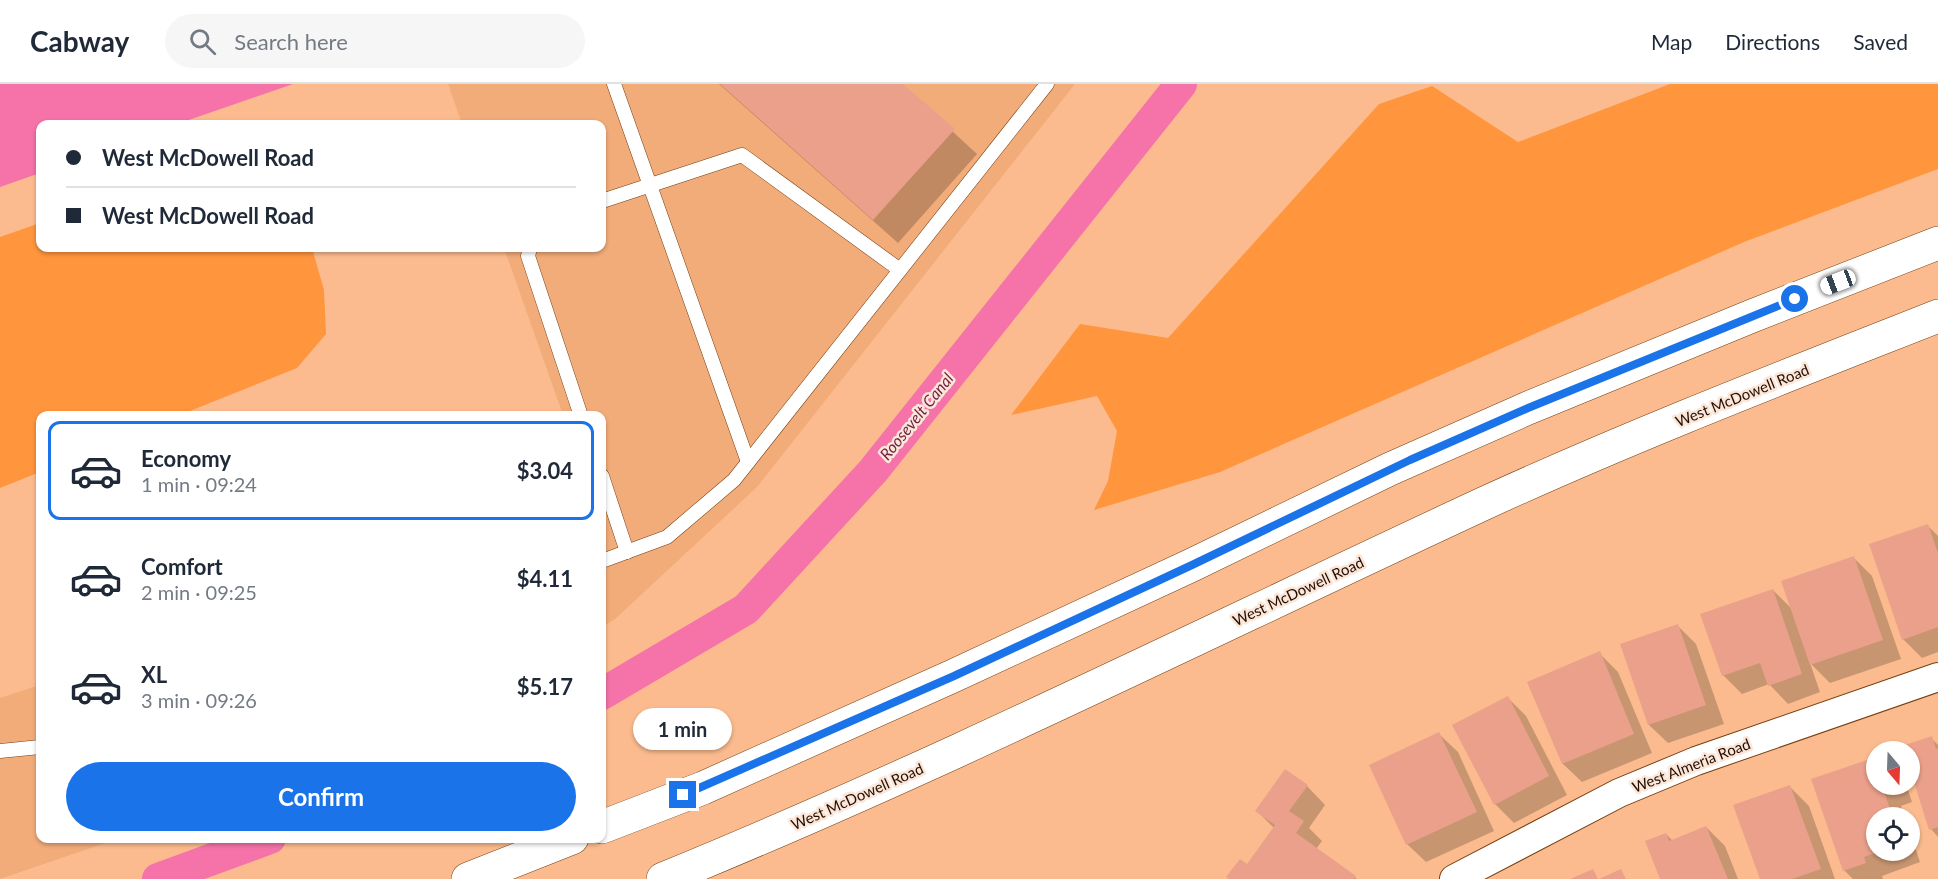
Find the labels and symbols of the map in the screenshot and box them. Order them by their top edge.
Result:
car [1818,267,1858,297]
route start [1781,285,1808,312]
street label: West McDowell Road [1673,360,1811,430]
water label: Roosevelt Canal [875,369,957,463]
street label: West McDowell Road [1230,553,1366,629]
callout: 1 min [634,708,732,750]
street label: West Almeria Road [1629,734,1753,796]
north arrow [1866,741,1920,795]
street label: West McDowell Road [788,759,926,833]
route end [669,781,696,808]

